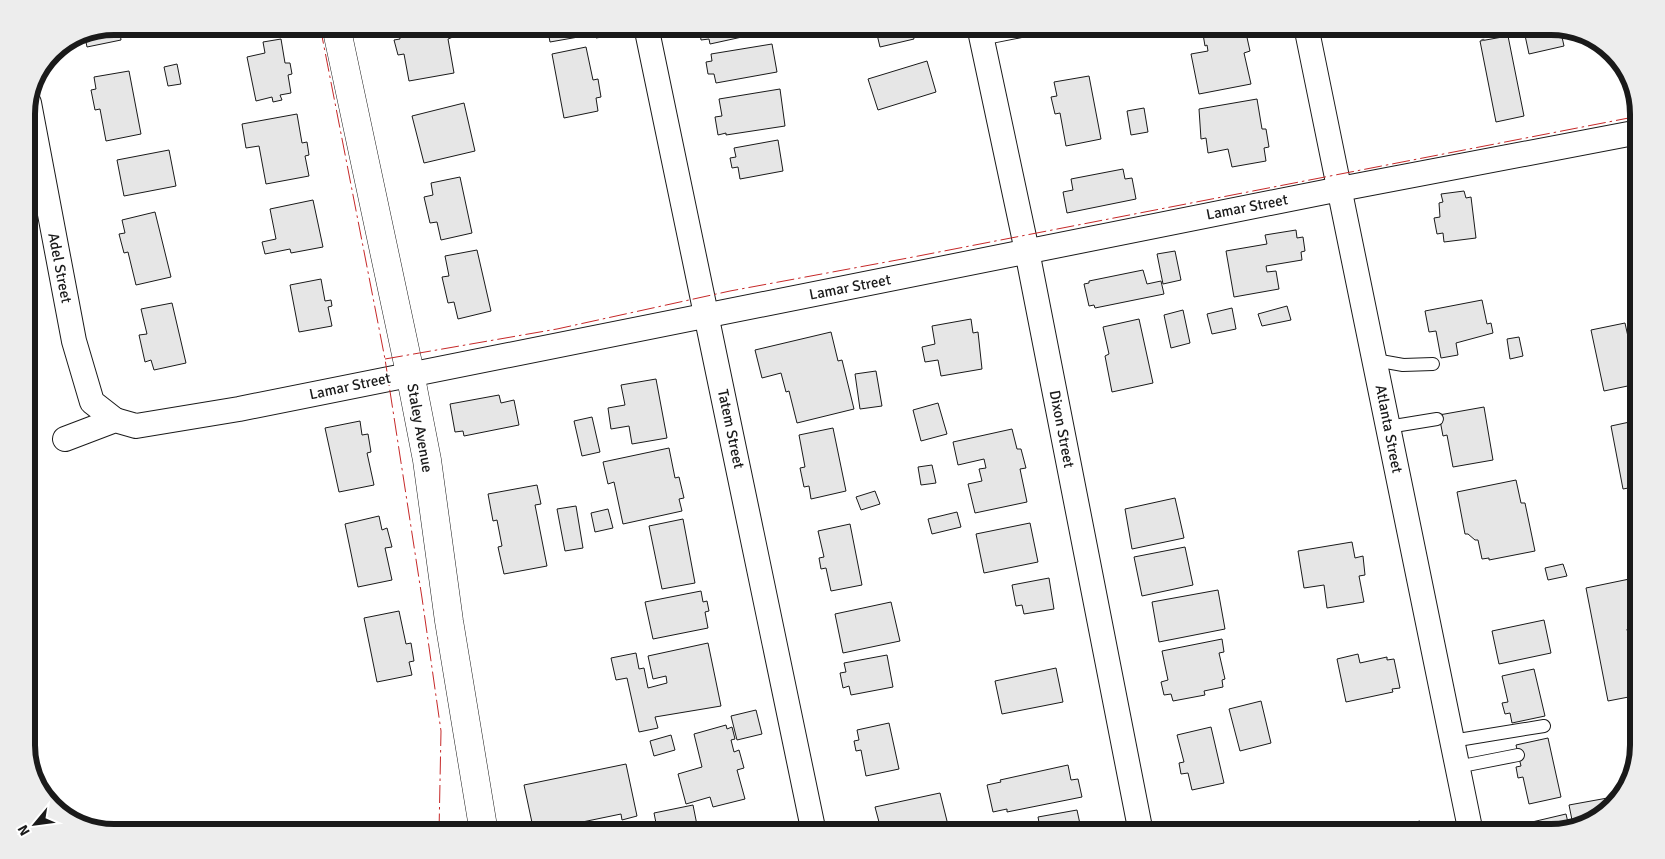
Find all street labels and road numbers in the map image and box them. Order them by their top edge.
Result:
street label: Lamar Street [1205,190,1289,224]
street label: Adel Street [44,231,76,305]
street label: Lamar Street [808,270,892,304]
street label: Lamar Street [308,369,392,403]
street label: Staley Avenue [403,382,437,474]
street label: Atlanta Street [1372,383,1406,475]
street label: Tatem Street [714,388,748,470]
street label: Dixon Street [1046,389,1078,469]

